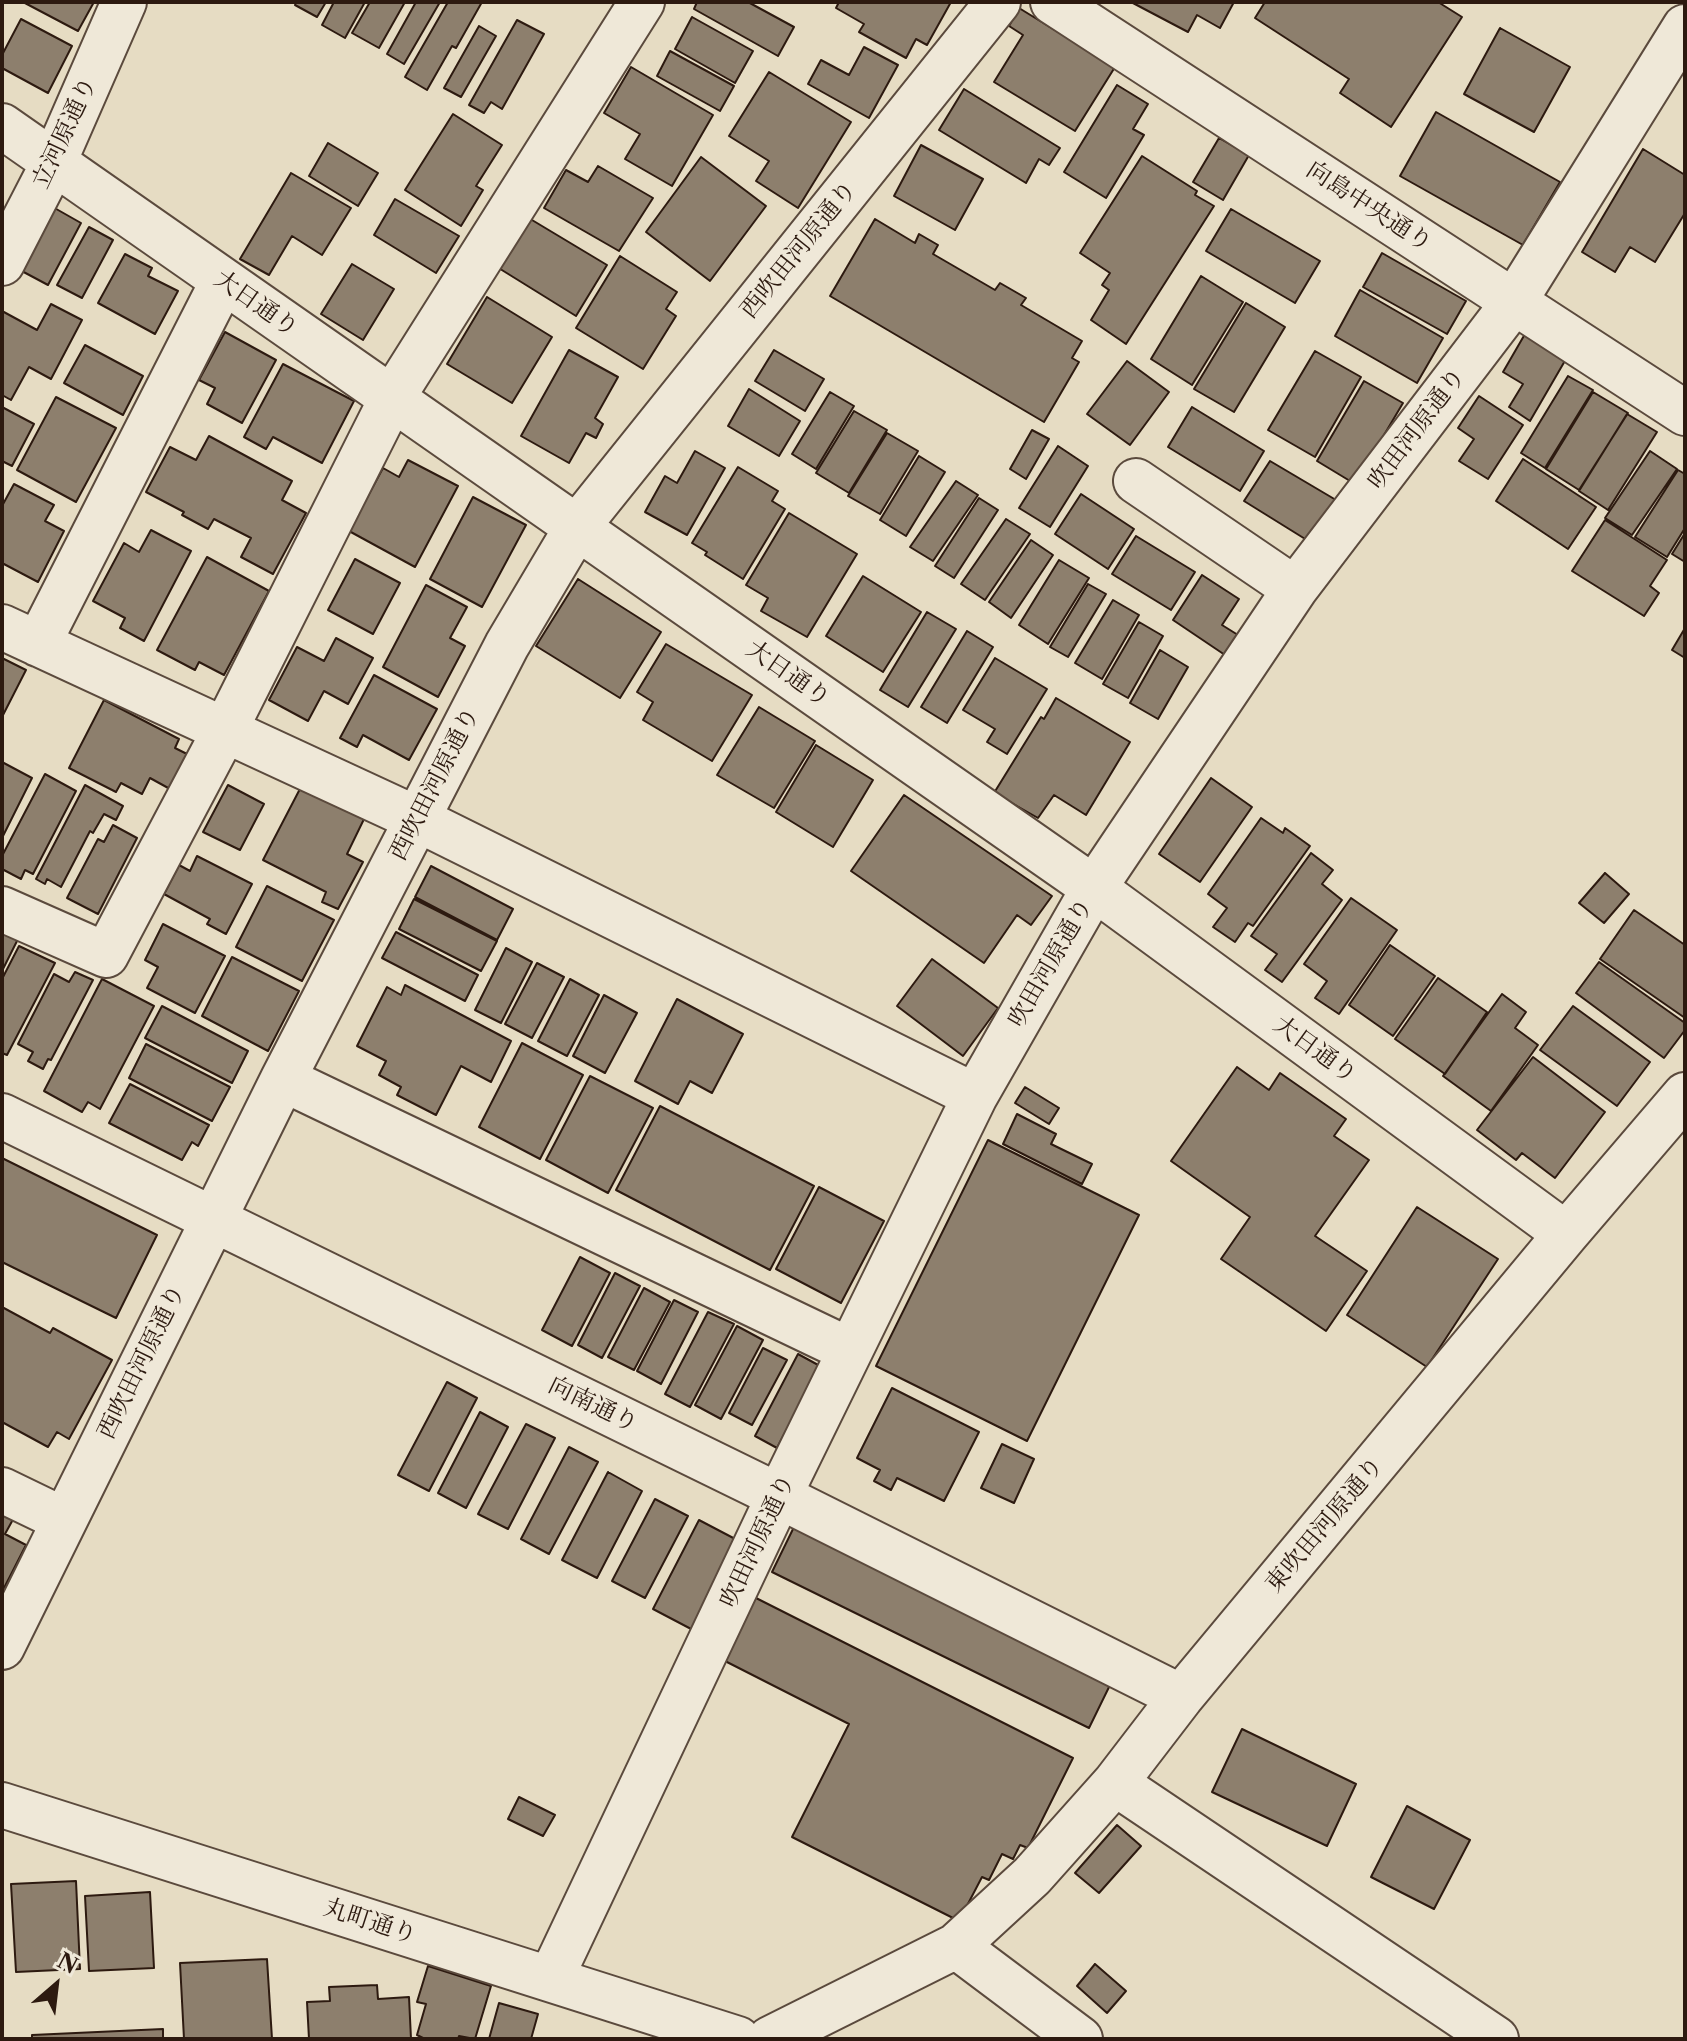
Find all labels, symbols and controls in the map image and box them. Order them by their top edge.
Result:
street label: 立河原通り [27,73,103,193]
street label: 向島中央通り [1301,156,1437,258]
street label: 西吹田河原通り [735,176,863,324]
street label: 大日通り [208,265,304,343]
street label: 吹田河原通り [1362,363,1472,495]
street label: 大日通り [740,635,836,713]
street label: 西吹田河原通り [384,703,486,865]
street label: 吹田河原通り [1003,893,1099,1033]
street label: 大日通り [1268,1010,1362,1090]
street label: 西吹田河原通り [92,1280,192,1444]
street label: 向南通り [544,1371,642,1439]
street label: 東吹田河原通り [1260,1451,1390,1599]
street label: 吹田河原通り [715,1470,801,1612]
street label: 丸町通り [320,1893,420,1951]
north arrow [16,1945,96,2025]
text: N [53,1947,82,1980]

